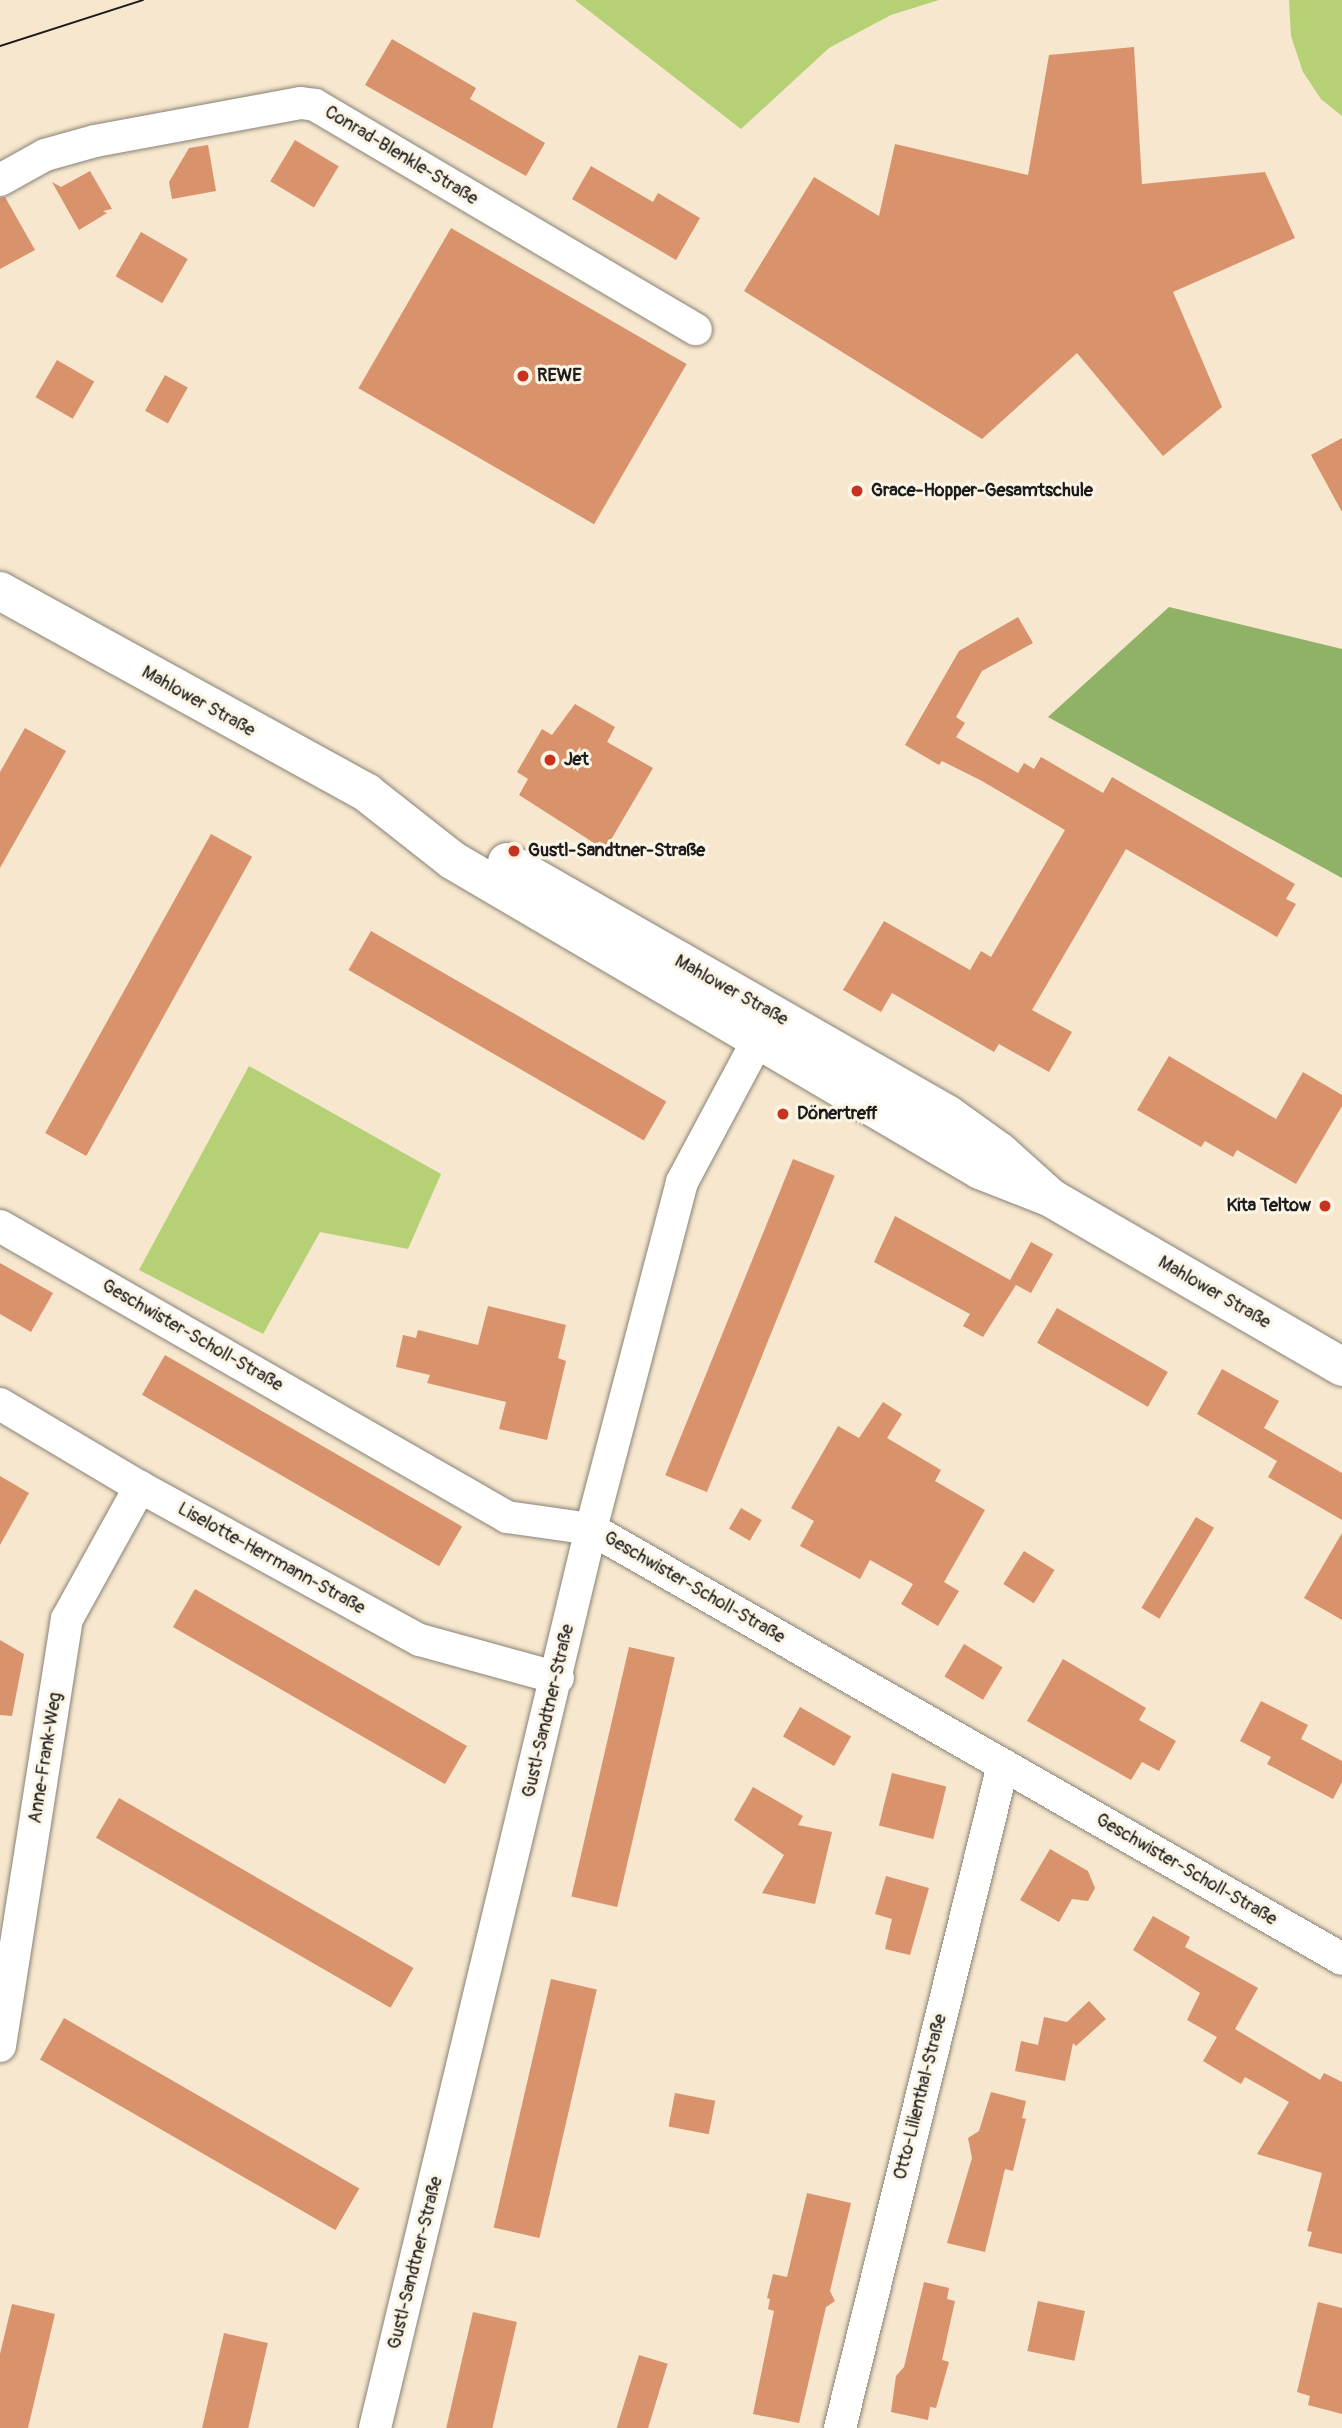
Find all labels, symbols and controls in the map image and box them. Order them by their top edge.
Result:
street label: Conrad-Blenkle-Straße [321,102,481,210]
place label: REWE [537,365,582,387]
marker: REWE [515,368,531,384]
place label: Grace-Hopper-Gesamtschule [871,480,1093,502]
marker: Grace-Hopper-Gesamtschule [849,483,865,499]
street label: Mahlower Straße [138,662,258,742]
place label: Jet [564,749,589,771]
marker: Jet [542,752,558,768]
place label: Gustl-Sandtner-Straße [528,840,705,862]
marker: Gustl-Sandtner-Straße [506,843,522,859]
street label: Mahlower Straße [671,951,791,1031]
place label: Dönertreff [797,1103,878,1125]
marker: Dönertreff [775,1106,791,1122]
place label: Kita Teltow [1226,1195,1311,1217]
marker: Kita Teltow [1317,1198,1333,1214]
street label: Mahlower Straße [1154,1252,1274,1334]
street label: Geschwister-Scholl-Straße [98,1275,286,1397]
street label: Liselotte-Herrmann-Straße [174,1498,368,1620]
street label: Geschwister-Scholl-Straße [600,1527,788,1649]
street label: Gustl-Sandtner-Straße [519,1622,579,1800]
street label: Anne-Frank-Weg [25,1691,67,1825]
street label: Geschwister-Scholl-Straße [1092,1809,1280,1931]
street label: Otto-Lilienthal-Straße [890,2012,952,2182]
street label: Gustl-Sandtner-Straße [384,2174,448,2352]

